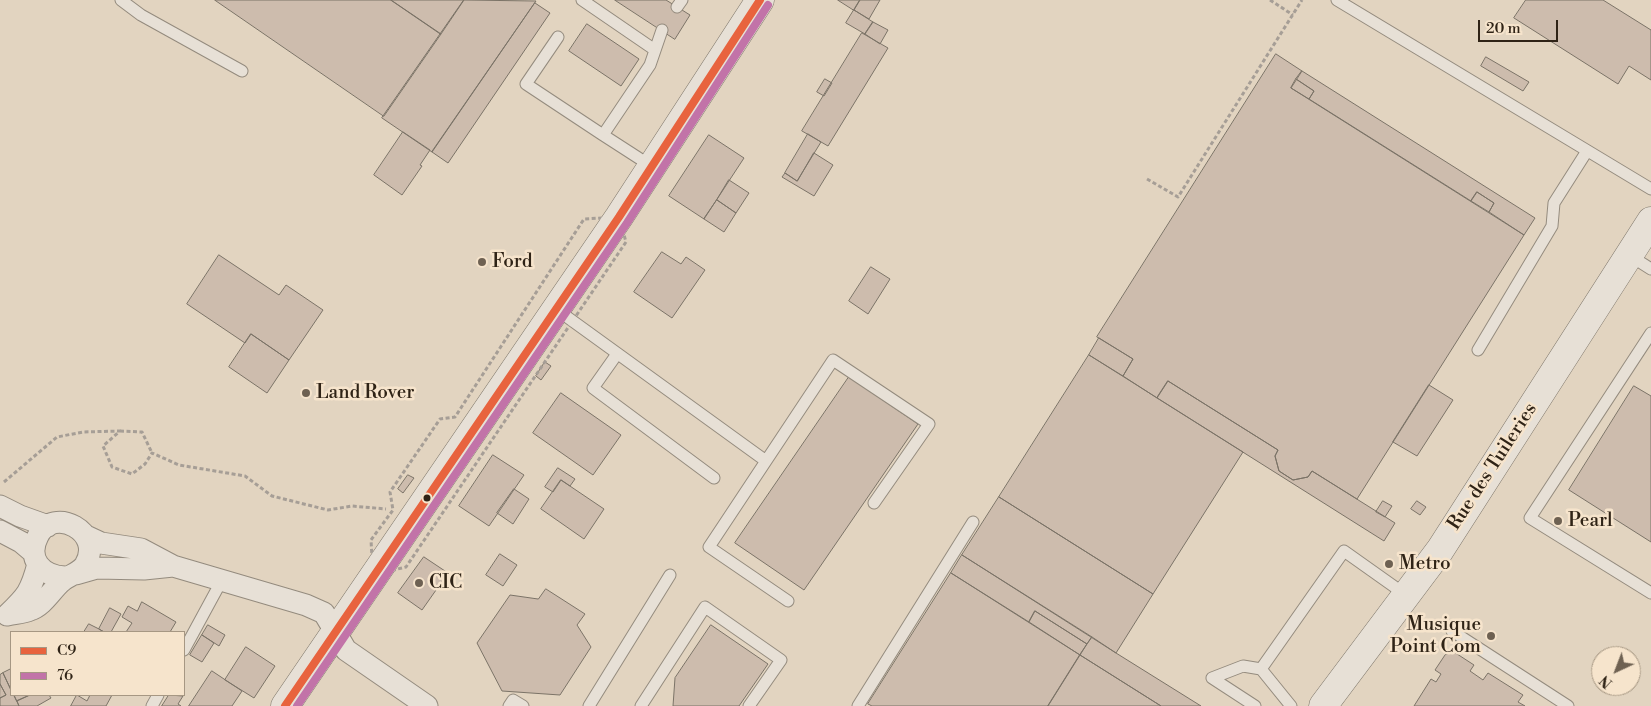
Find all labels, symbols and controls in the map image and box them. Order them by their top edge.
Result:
scale bar [1481,10,1561,42]
text: 20 m [1486,19,1521,38]
place label: Ford [492,251,533,273]
marker: Ford [476,256,488,268]
place label: Land Rover [316,382,414,404]
marker: Land Rover [300,387,312,399]
street label: Rue des Tuileries [1443,399,1543,535]
unlabelled marker [422,493,432,503]
place label: Pearl [1568,510,1613,532]
marker: Pearl [1552,515,1564,527]
place label: Metro [1399,553,1451,575]
marker: Metro [1383,558,1395,570]
place label: CIC [429,572,462,594]
marker: CIC [413,577,425,589]
place label: Musique Point Com [1390,614,1481,658]
marker: Musique Point Com [1485,630,1497,642]
legend [10,631,185,696]
text: C9 [57,641,76,660]
north arrow [1591,646,1641,696]
text: 76 [57,666,73,685]
text: N [1596,671,1617,692]

